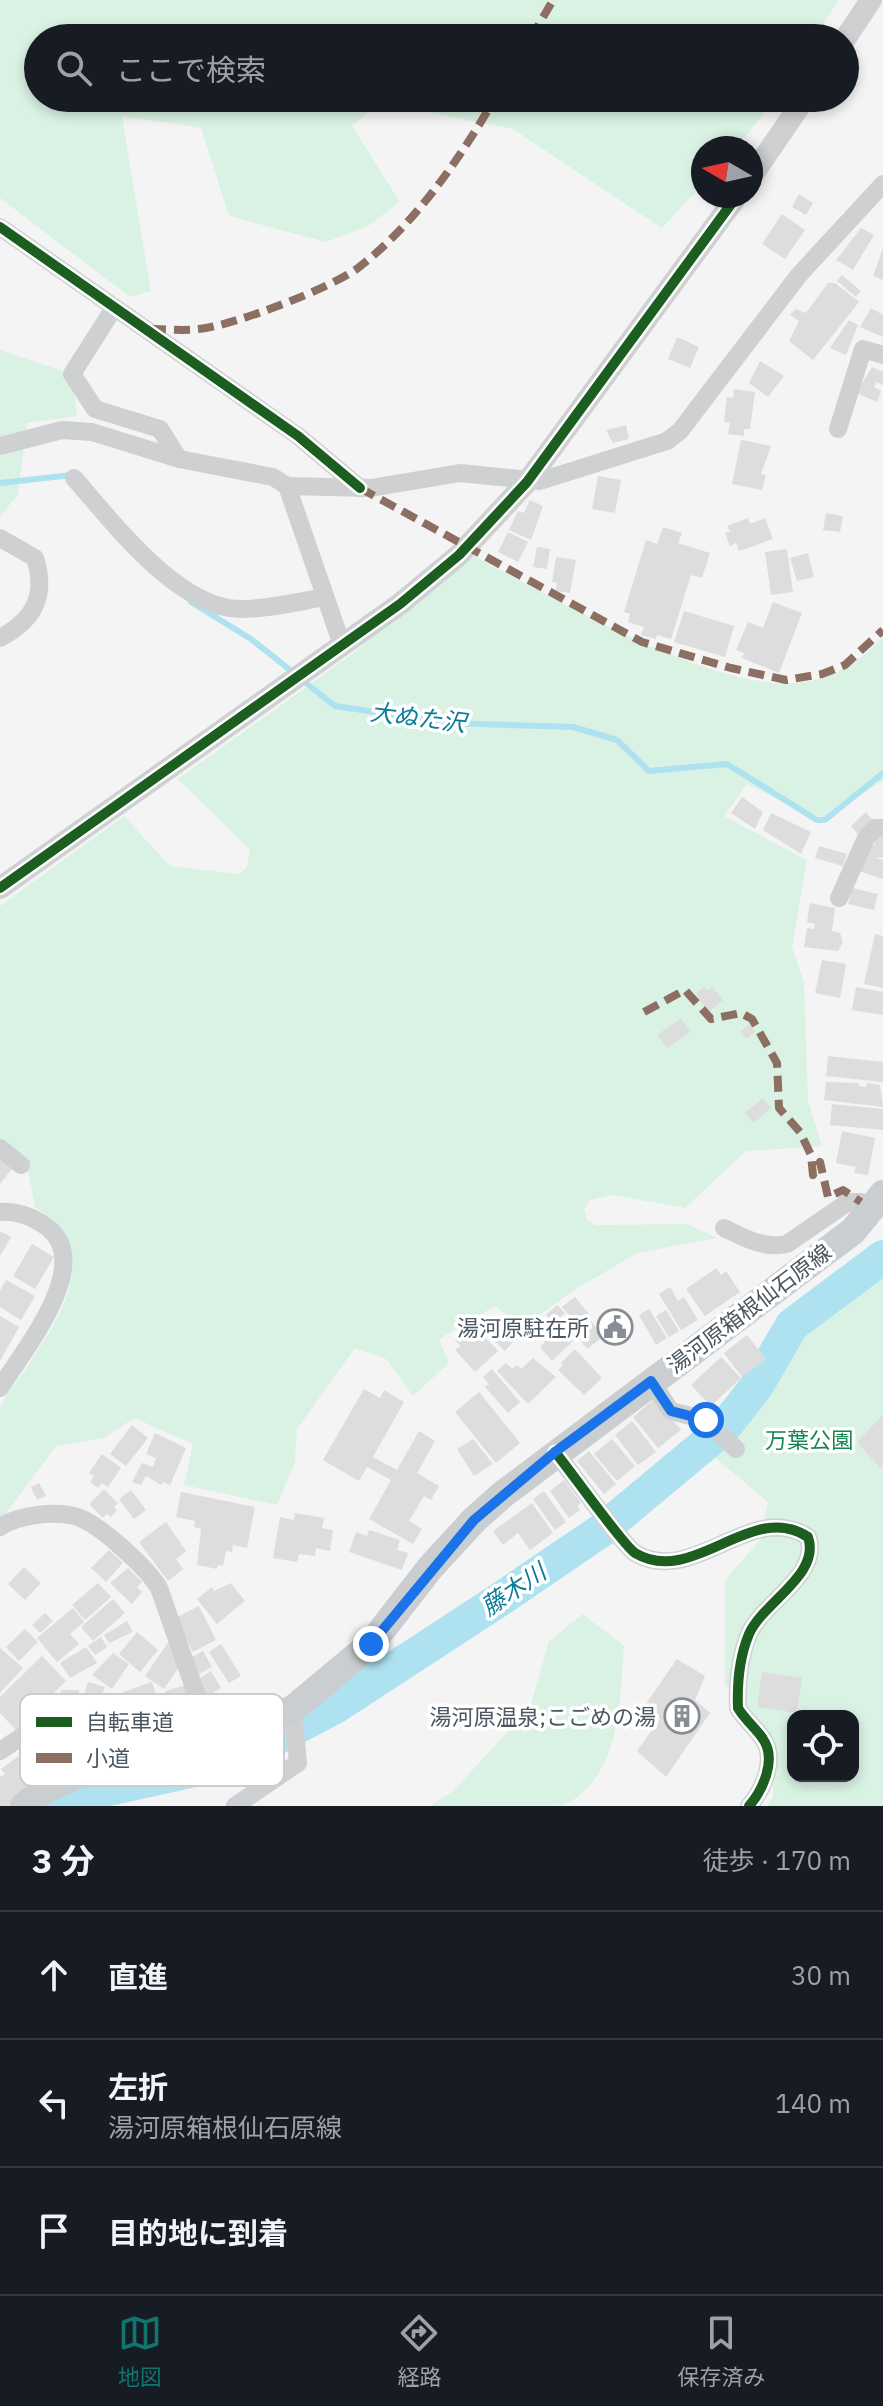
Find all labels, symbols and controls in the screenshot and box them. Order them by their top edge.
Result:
search box [24,24,859,112]
icon: search [52,46,96,90]
text: ここで検索 [116,50,266,89]
north arrow [691,136,763,208]
water label: 大ぬた沢 [368,695,471,739]
street label: 湯河原箱根仙石原線 [661,1237,837,1379]
public building icon: 湯河原駐在所 [596,1308,634,1346]
place label: 湯河原駐在所 [457,1313,589,1342]
route start [688,1402,724,1438]
park label: 万葉公園 [765,1425,853,1454]
water label: 藤木川 [474,1554,554,1622]
route end [353,1626,389,1662]
legend [20,1694,284,1786]
building icon: 湯河原温泉;こごめの湯 [663,1697,701,1735]
place label: 湯河原温泉;こごめの湯 [430,1702,656,1731]
text: 自転車道 [86,1707,174,1736]
map controls [787,1710,859,1782]
button: locate [787,1710,859,1782]
text: 小道 [86,1743,130,1772]
text: 3 分 [32,1838,94,1882]
text: 徒歩 · 170 m [703,1843,851,1877]
icon: ahead [32,1953,76,1997]
text: 直進 [108,1957,168,1996]
text: 30 m [791,1958,851,1992]
text: 左折 [108,2067,168,2106]
icon: left [32,2081,76,2125]
text: 140 m [775,2086,851,2120]
text: 湯河原箱根仙石原線 [108,2110,342,2144]
icon: arrive [32,2209,76,2253]
text: 目的地に到着 [108,2213,288,2252]
tab: 地図 [118,2311,162,2391]
tab: 経路 [397,2311,441,2391]
tab: 保存済み [677,2311,765,2391]

